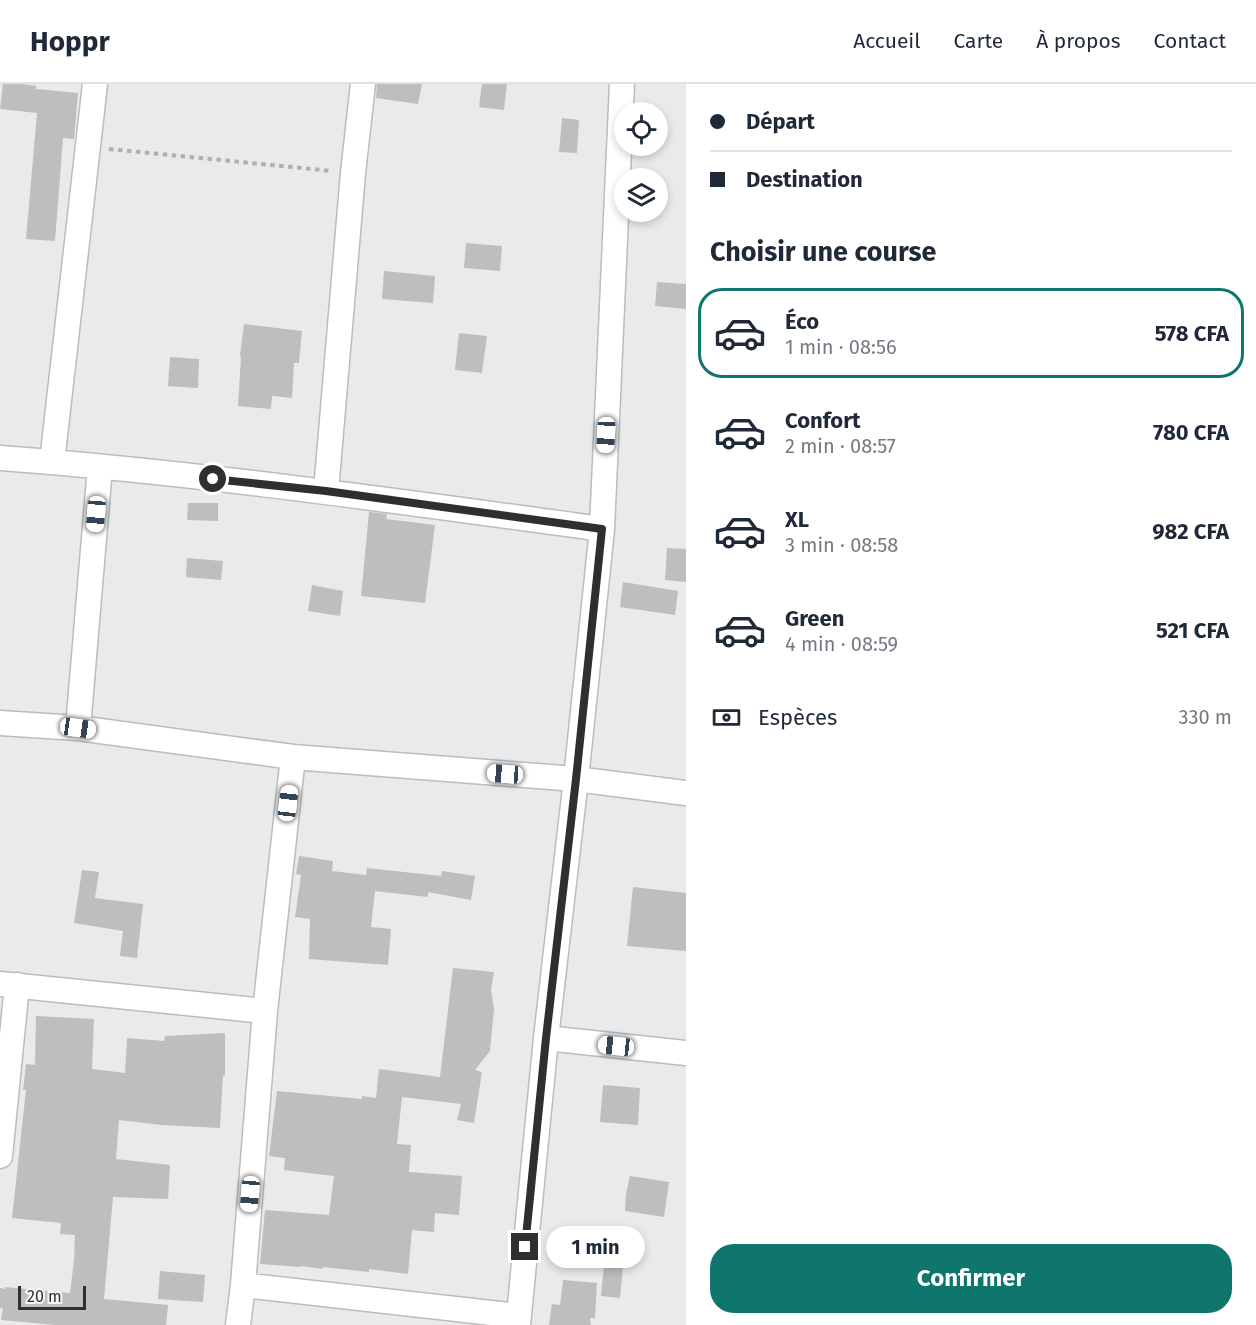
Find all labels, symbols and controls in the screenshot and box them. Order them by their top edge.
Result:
text: Hoppr [30,25,110,58]
text: Accueil [853,28,920,54]
text: Carte [953,28,1003,54]
text: À propos [1036,28,1121,54]
text: Contact [1154,28,1226,54]
map controls [614,102,668,222]
button: locate [614,102,668,156]
text: Départ [746,108,815,135]
text: Destination [746,166,863,193]
button: layers [614,168,668,222]
text: Choisir une course [710,236,936,268]
icon: car [713,306,767,360]
text: Éco [785,308,819,335]
text: 578 CFA [1155,320,1229,347]
text: 1 min · 08:56 [785,335,897,359]
icon: car [713,405,767,459]
text: Confort [785,407,861,434]
car [596,417,616,453]
text: 780 CFA [1153,419,1229,446]
text: 2 min · 08:57 [785,434,896,458]
route start [199,465,226,492]
car [85,495,107,533]
icon: car [713,504,767,558]
text: XL [785,506,809,533]
text: 982 CFA [1152,518,1229,545]
text: 3 min · 08:58 [785,533,898,557]
icon: car [713,603,767,657]
text: Green [785,605,844,632]
text: 521 CFA [1156,617,1229,644]
text: 4 min · 08:59 [785,632,898,656]
icon: cash [710,701,743,734]
text: Espèces [758,704,837,731]
text: 330 m [1178,705,1232,729]
car [59,717,97,739]
car [486,764,524,784]
car [277,784,299,822]
car [597,1035,635,1057]
car [239,1175,261,1213]
callout: 1 min [546,1226,645,1268]
route end [511,1233,538,1260]
text: 1 min [571,1235,620,1259]
button: Confirmer [710,1244,1232,1313]
scale bar [18,1283,86,1310]
text: 20 m [27,1287,62,1306]

